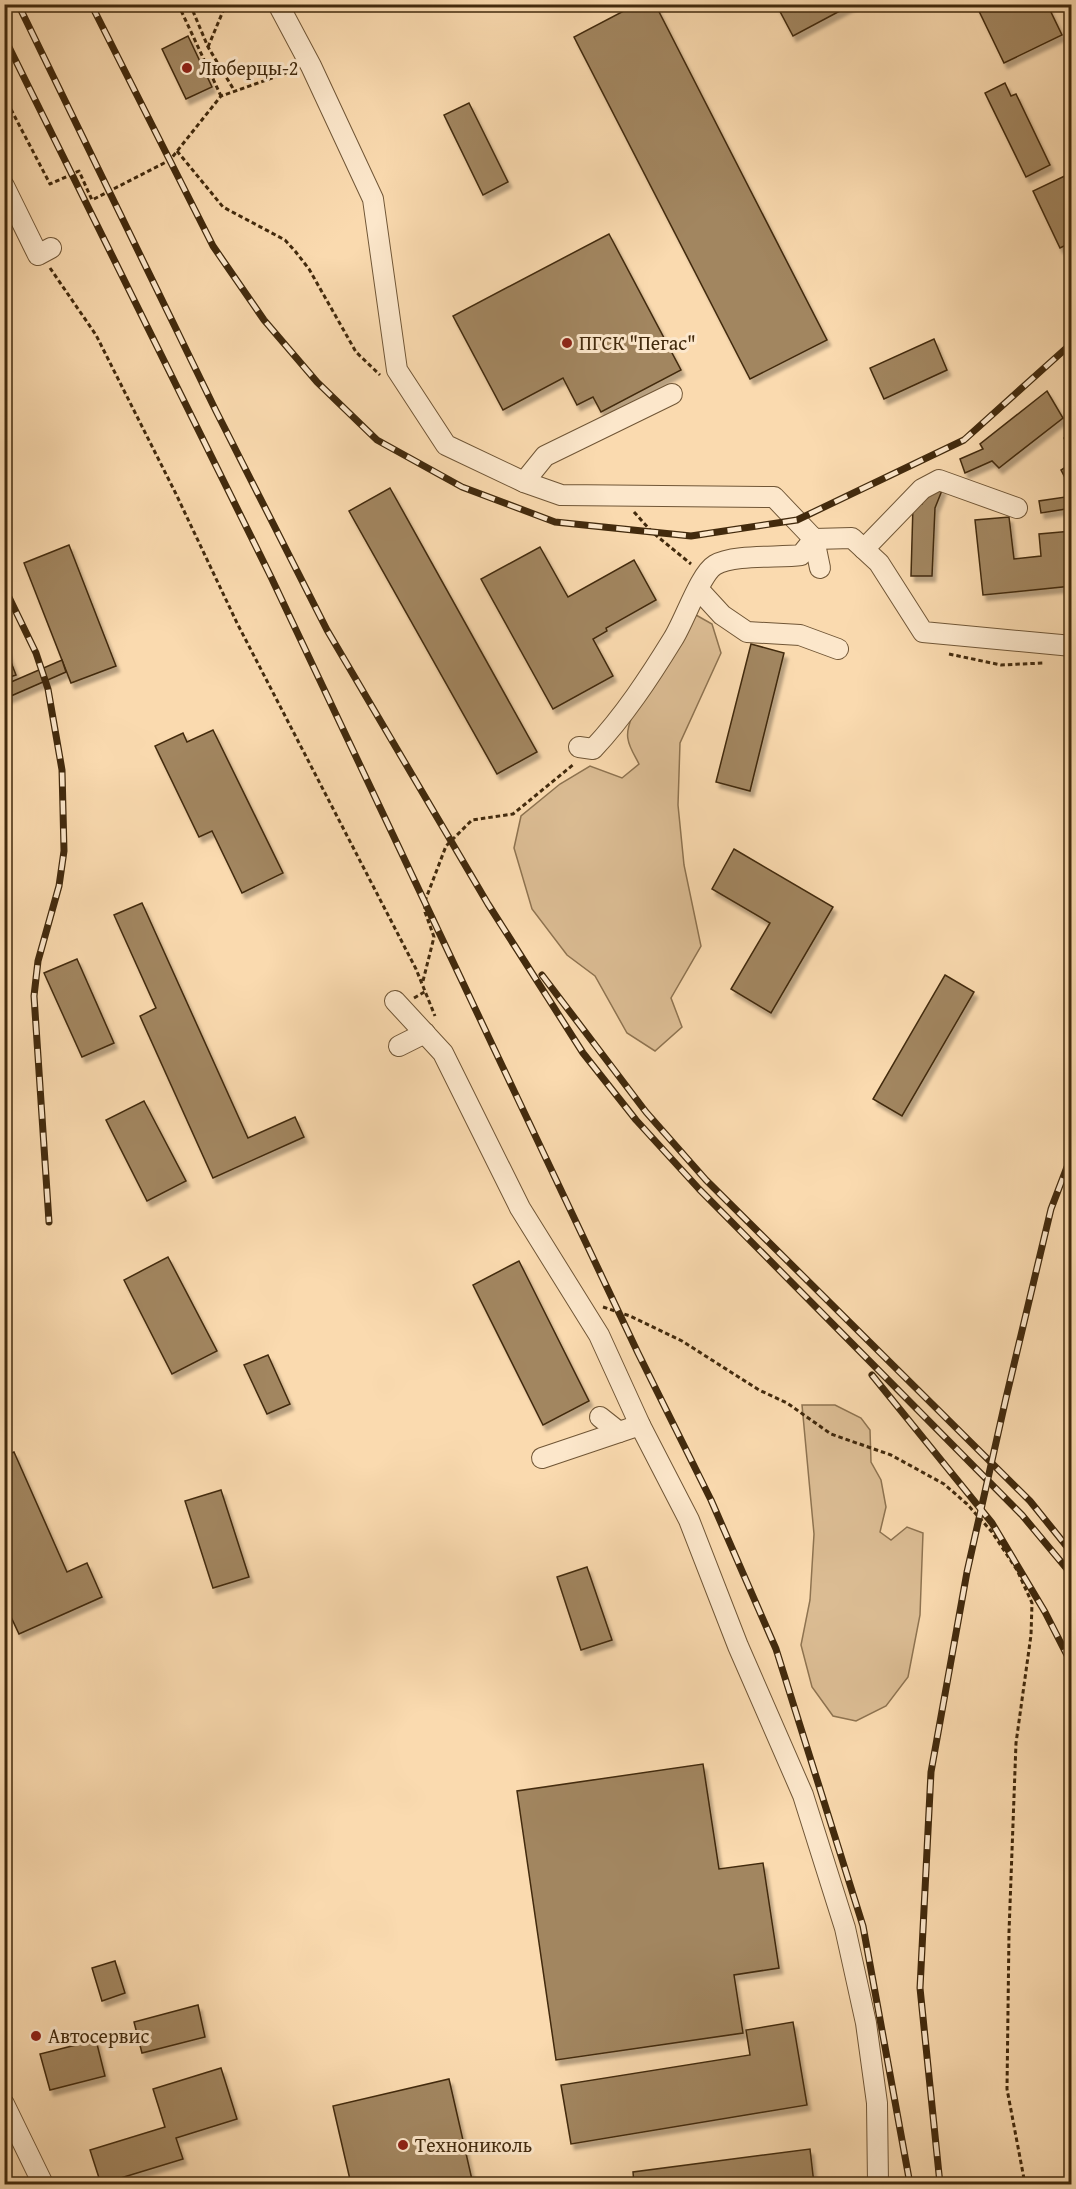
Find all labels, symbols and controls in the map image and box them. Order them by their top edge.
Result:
place label: Люберцы-2 [199,53,298,82]
marker: Люберцы-2 [180,61,194,75]
place label: ПГСК "Пегас" [579,328,696,357]
marker: ПГСК "Пегас" [560,336,574,350]
place label: Автосервис [48,2021,149,2050]
marker: Автосервис [29,2029,43,2043]
place label: Технониколь [415,2130,532,2159]
marker: Технониколь [396,2138,410,2152]

